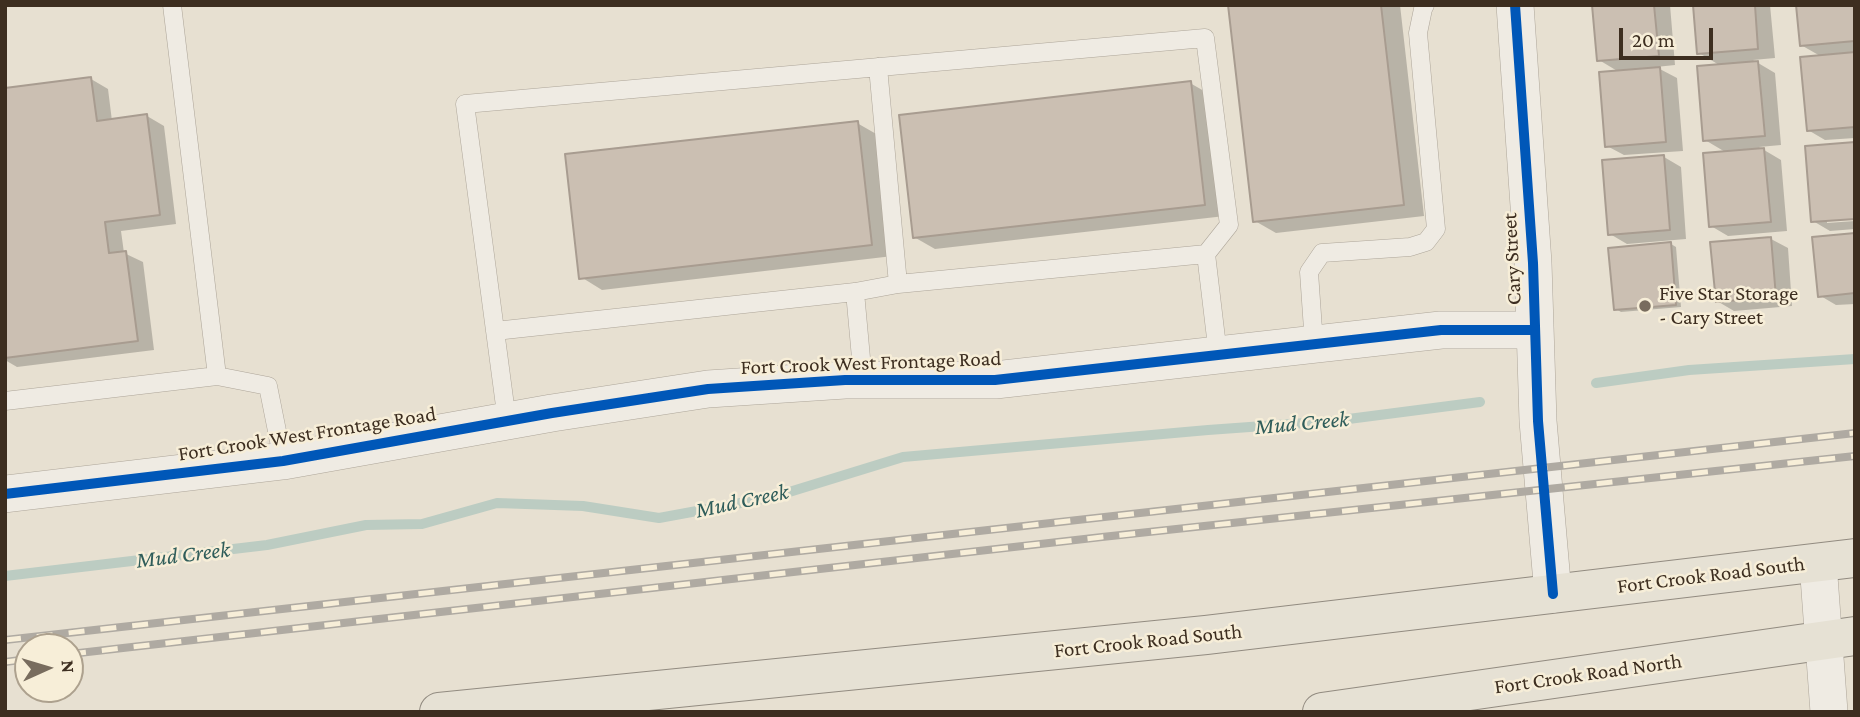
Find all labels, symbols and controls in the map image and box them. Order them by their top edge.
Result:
scale bar [1622,14,1716,58]
text: 20 m [1632,28,1675,52]
street label: Cary Street [1497,212,1527,306]
place label: Five Star Storage - Cary Street [1659,281,1798,331]
marker: Five Star Storage - Cary Street [1637,298,1653,314]
street label: Fort Crook West Frontage Road [740,346,1002,380]
street label: Fort Crook West Frontage Road [176,401,438,467]
water label: Mud Creek [1254,405,1350,441]
water label: Mud Creek [693,478,791,524]
water label: Mud Creek [134,536,232,574]
street label: Fort Crook Road South [1616,551,1806,599]
street label: Fort Crook Road South [1053,619,1243,663]
north arrow [14,633,84,703]
street label: Fort Crook Road North [1493,648,1683,700]
text: N [58,659,79,674]

